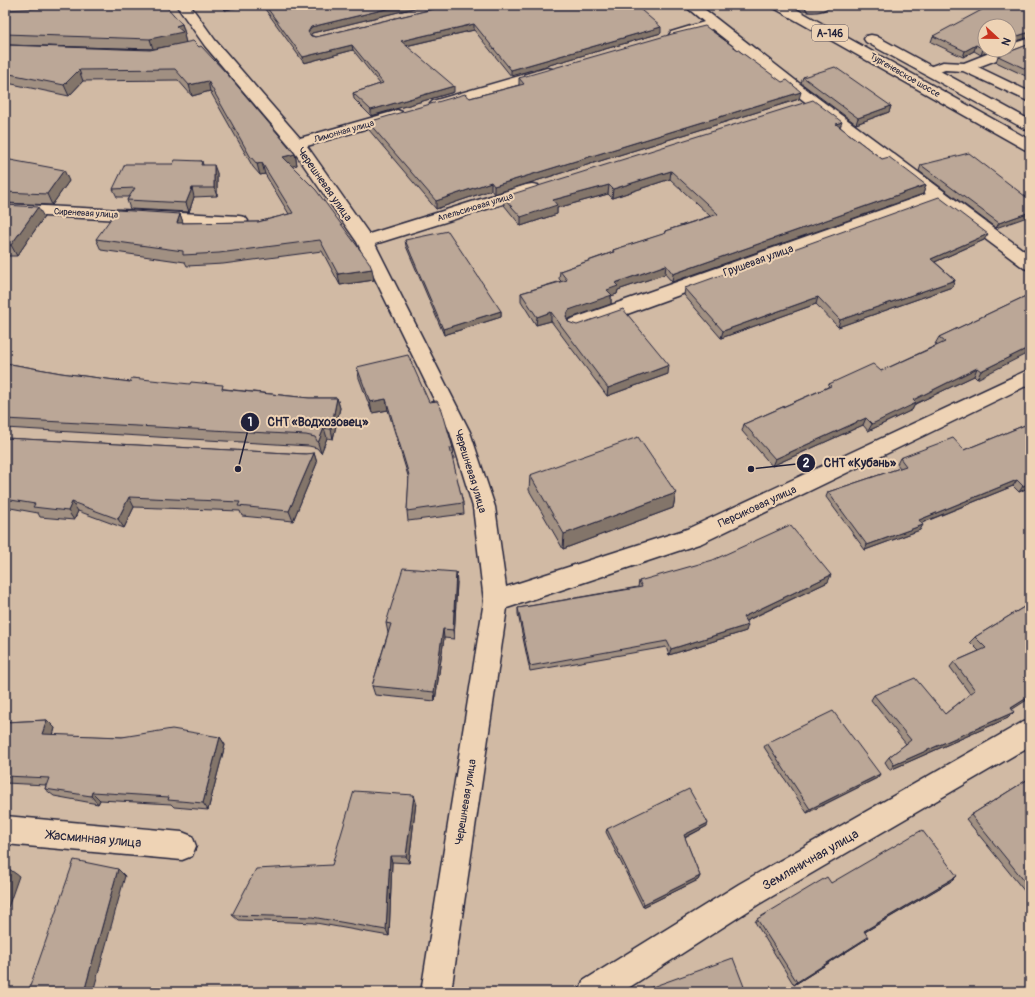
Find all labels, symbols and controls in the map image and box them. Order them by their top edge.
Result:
north arrow [977,18,1017,58]
road number: А-146 [812,25,848,41]
text: N [998,36,1013,48]
street label: Тургеневское шоссе [868,51,942,100]
street label: Лимонная улица [312,118,375,146]
street label: Черешневая улица [294,145,355,224]
street label: Апельсиновая улица [436,191,514,224]
street label: Сиреневая улица [54,206,118,221]
street label: Грушевая улица [721,242,795,279]
callout: СНТ «Водхозовец» [240,410,376,434]
text: 1 [248,415,252,430]
text: СНТ «Водхозовец» [268,415,369,430]
street label: Черешневая улица [452,428,489,515]
callout: СНТ «Кубань» [796,451,904,475]
text: 2 [803,456,810,471]
text: СНТ «Кубань» [824,456,897,471]
street label: Персиковая улица [716,483,798,530]
street label: Черешневая улица [452,758,479,846]
street label: Земляничная улица [760,826,861,894]
street label: Жасминная улица [44,827,142,851]

